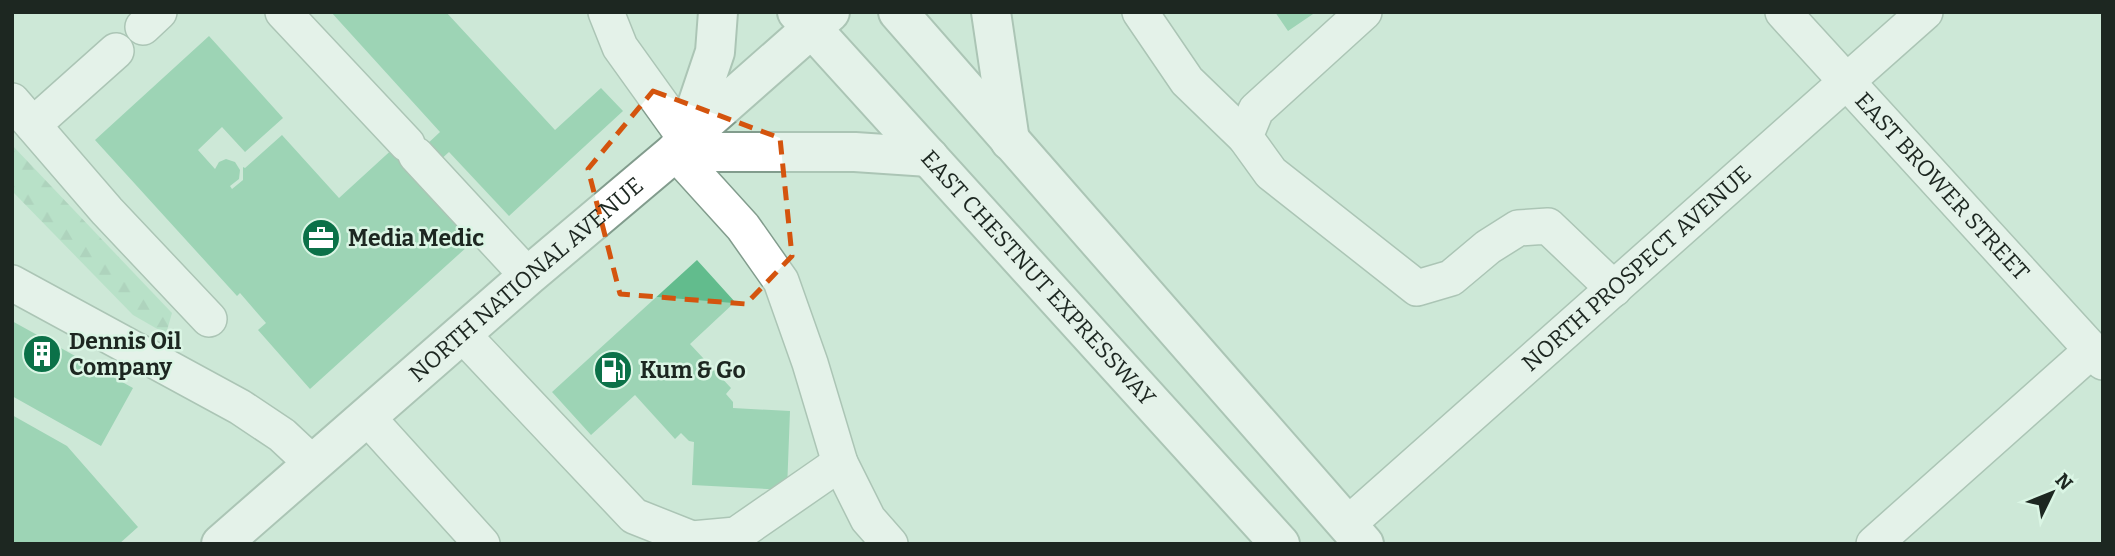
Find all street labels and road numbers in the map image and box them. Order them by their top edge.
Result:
street label: EAST BROWER STREET [1849,86,2035,286]
street label: EAST CHESTNUT EXPRESSWAY [915,144,1162,412]
street label: NORTH PROSPECT AVENUE [1516,159,1757,377]
street label: NORTH NATIONAL AVENUE [403,171,649,387]

